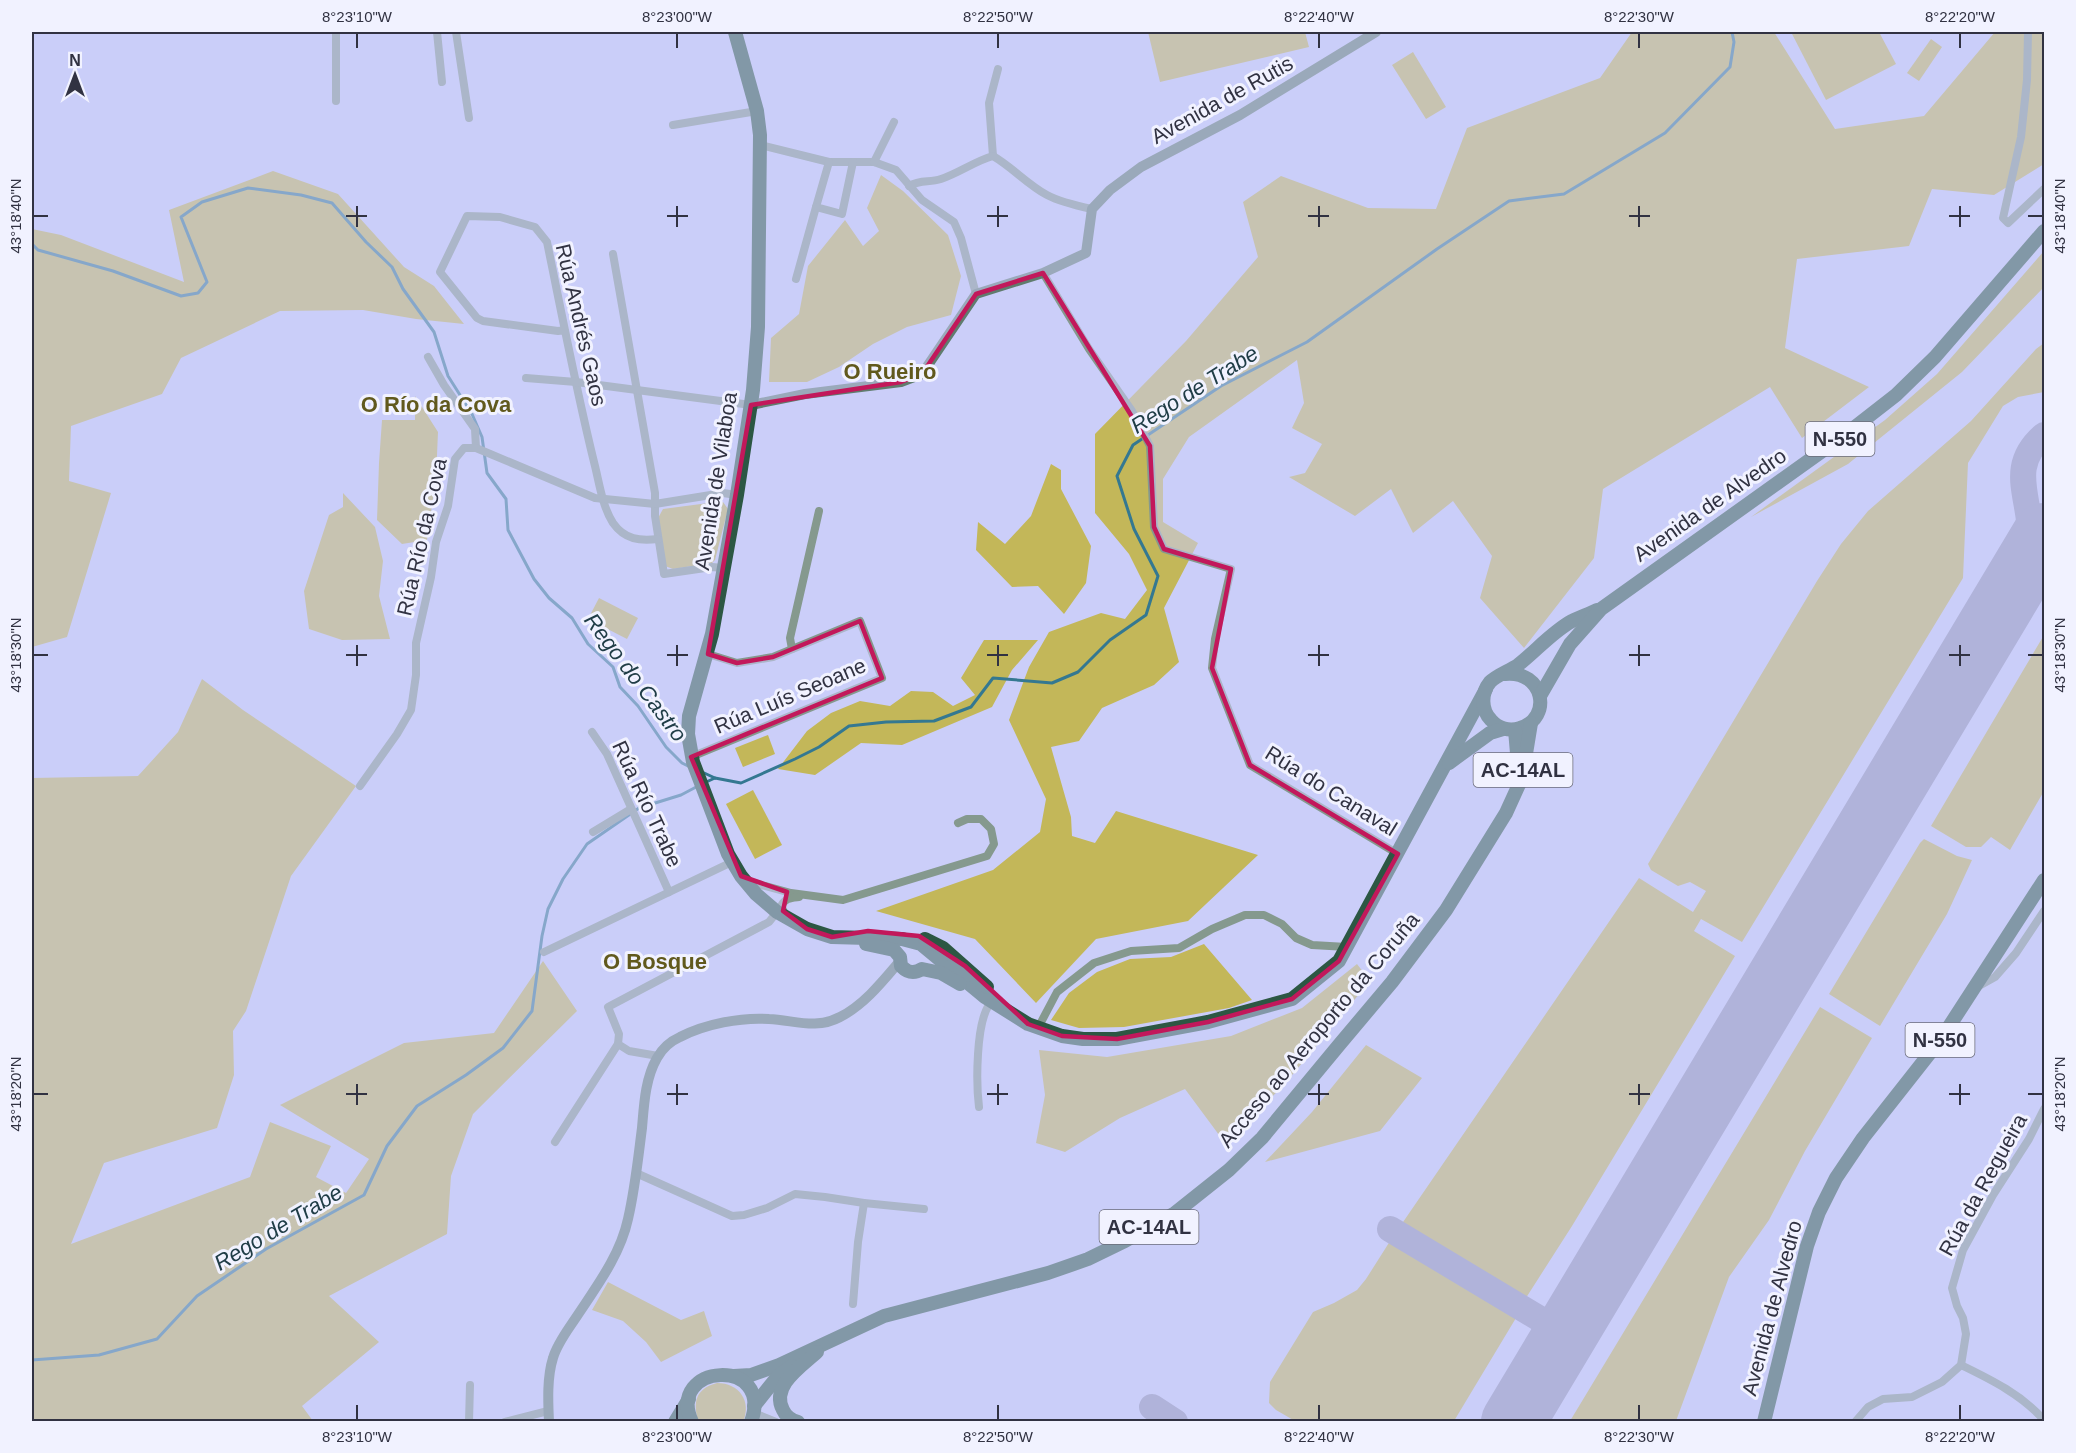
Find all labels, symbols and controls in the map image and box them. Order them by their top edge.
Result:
text: 8°23'10"W [322,8,393,25]
text: 8°23'00"W [642,8,713,25]
text: 8°22'50"W [963,8,1034,25]
text: 8°22'40"W [1284,8,1355,25]
text: 8°22'30"W [1604,8,1675,25]
text: 8°22'20"W [1925,8,1996,25]
north arrow [45,45,105,105]
street label: Avenida de Rutis [1147,51,1297,148]
text: N [69,52,81,69]
text: 43°18'40"N [7,178,24,254]
text: 43°18'40"N [2051,178,2068,254]
street label: Rúa Andrés Gaos [552,242,611,408]
water label: Rego de Trabe [1126,340,1262,438]
district label: O Rueiro [844,359,936,384]
street label: Avenida de Vilaboa [690,390,741,572]
district label: O Río da Cova [361,392,512,417]
road number: N-550 [1806,422,1874,456]
street label: Avenida de Alvedro [1629,443,1790,566]
street label: Rúa Río da Cova [392,456,451,618]
water label: Rego do Castro [579,608,692,746]
text: 43°18'30"N [7,617,24,693]
text: 43°18'30"N [2051,617,2068,693]
street label: Rúa Luís Seoane [711,653,869,738]
street label: Rúa Río Trabe [608,737,687,871]
street label: Rúa do Canaval [1261,741,1401,840]
road number: AC-14AL [1474,753,1573,787]
street label: Acceso ao Aeroporto da Coruña [1214,908,1424,1152]
district label: O Bosque [603,949,707,974]
road number: N-550 [1906,1023,1974,1057]
text: 43°18'20"N [7,1056,24,1132]
text: 43°18'20"N [2051,1056,2068,1132]
street label: Rúa da Regueira [1934,1109,2031,1260]
water label: Rego de Trabe [210,1179,347,1276]
road number: AC-14AL [1100,1210,1198,1244]
street label: Avenida de Alvedro [1737,1218,1806,1398]
text: 8°23'10"W [322,1428,393,1445]
text: 8°23'00"W [642,1428,713,1445]
text: 8°22'50"W [963,1428,1034,1445]
text: 8°22'40"W [1284,1428,1355,1445]
text: 8°22'30"W [1604,1428,1675,1445]
text: 8°22'20"W [1925,1428,1996,1445]

